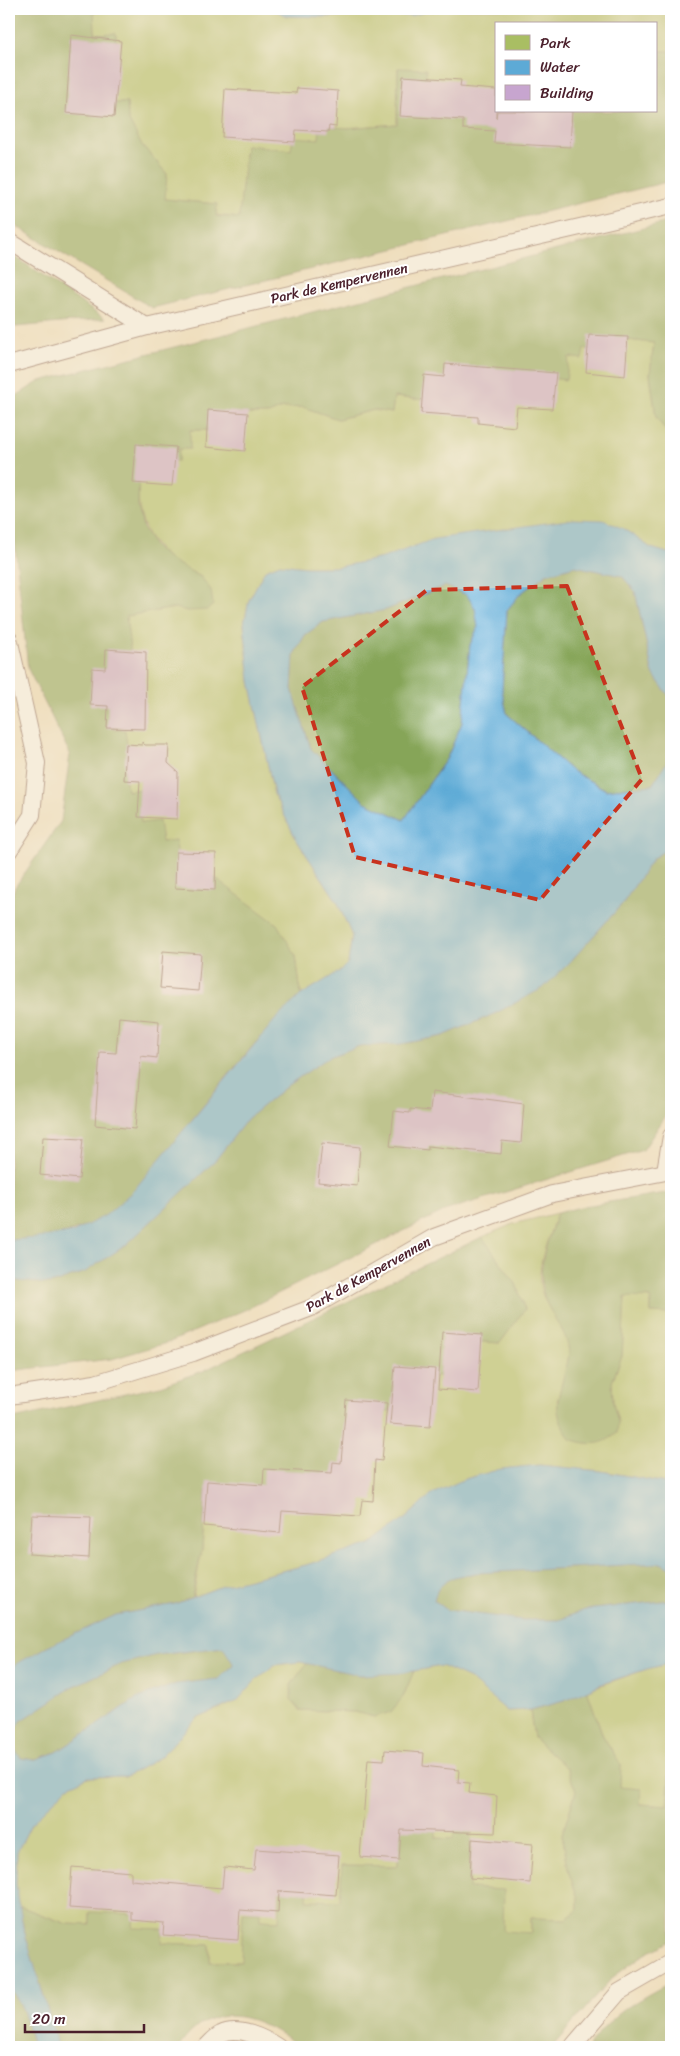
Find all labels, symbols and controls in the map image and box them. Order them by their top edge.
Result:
legend [495,22,658,112]
text: Park [540,30,571,56]
text: Water [540,54,580,80]
text: Building [540,80,594,106]
street label: Park de Kempervennen [268,255,411,311]
street label: Park de Kempervennen [301,1229,436,1319]
scale bar [25,2001,144,2033]
text: 20 m [32,2006,66,2032]

